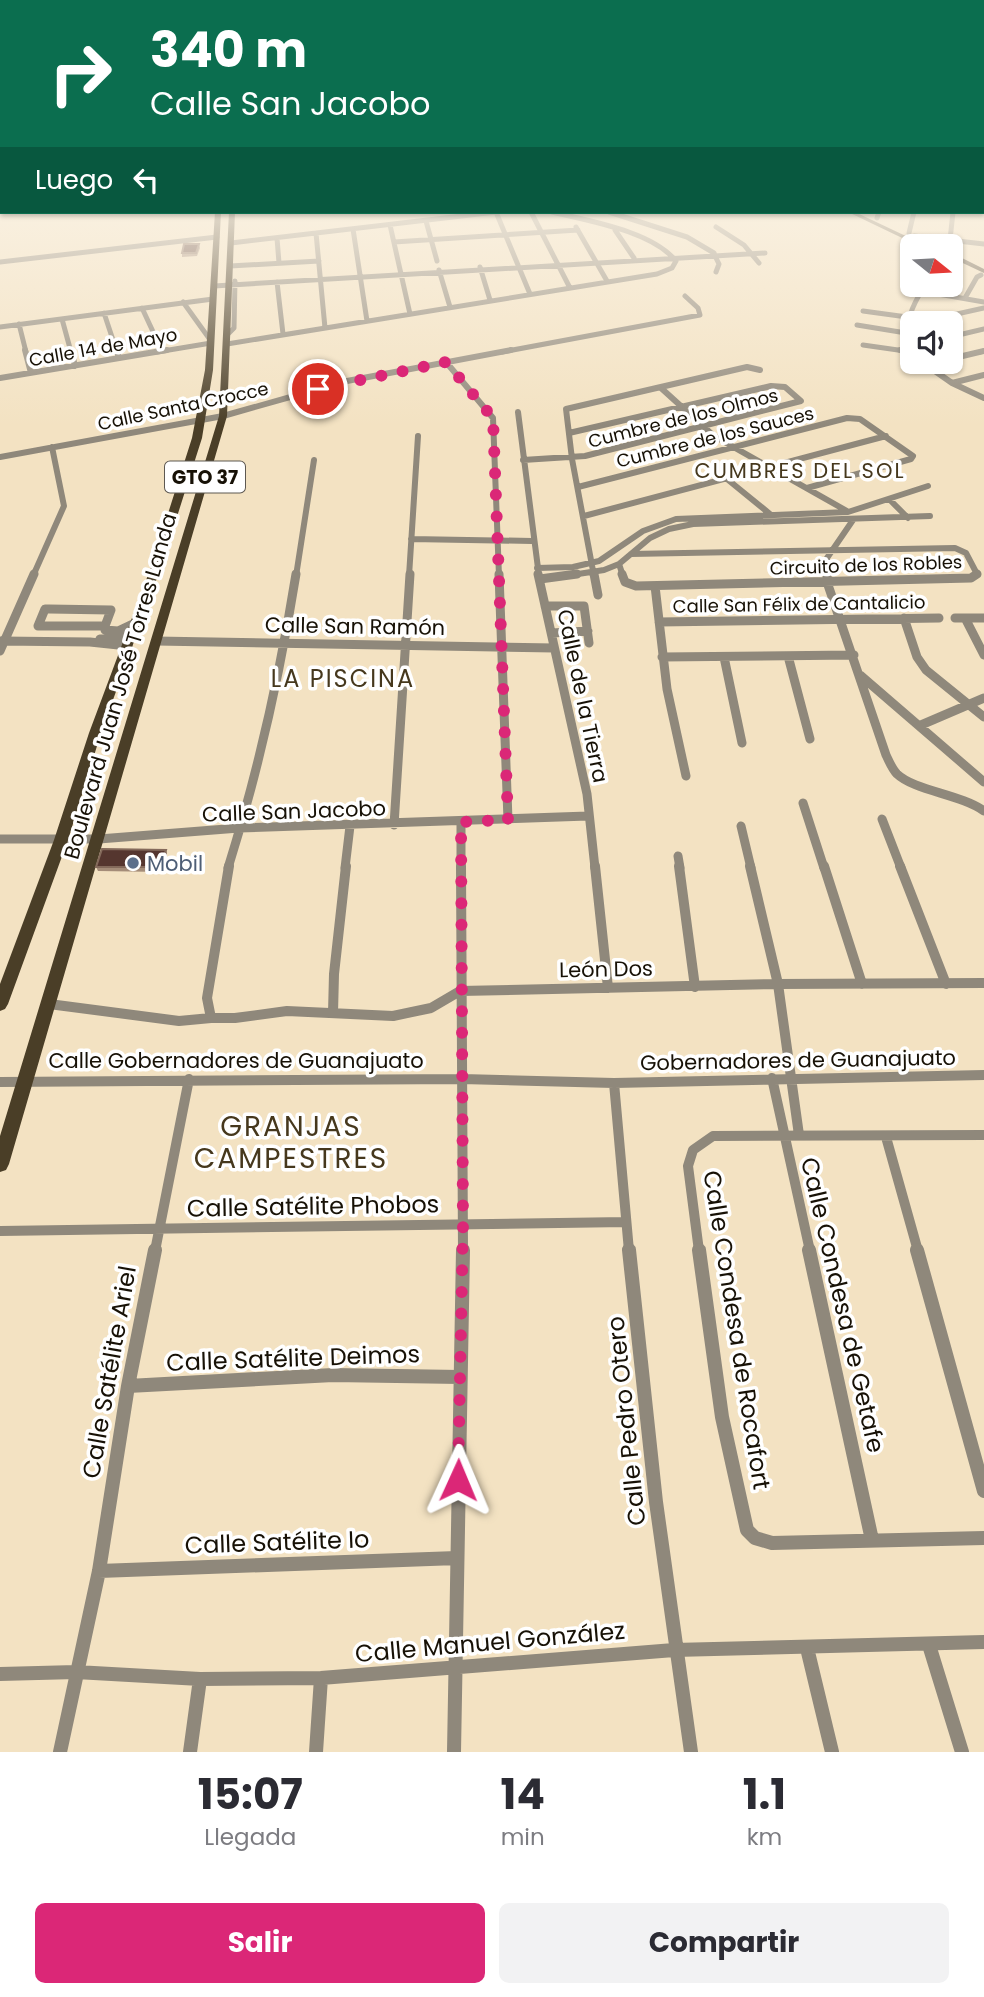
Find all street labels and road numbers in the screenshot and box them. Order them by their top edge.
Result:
street label: Calle 14 de Mayo [27,322,179,372]
street label: Calle Santa Crocce [95,376,271,436]
street label: Cumbre de los Olmos [585,382,781,454]
street label: Cumbre de los Sauces [614,400,816,474]
road number: GTO 37 [165,462,245,492]
street label: Boulevard Juan José Torres Landa [57,510,183,862]
street label: Circuito de los Robles [769,549,963,581]
street label: Calle San Félix de Cantalicio [672,589,926,619]
street label: Calle de la Tierra [550,607,616,785]
street label: Calle San Ramón [265,610,445,642]
street label: Calle San Jacobo [202,793,386,829]
street label: León Dos [559,954,653,984]
street label: Gobernadores de Guanajuato [640,1043,956,1077]
street label: Calle Gobernadores de Guanajuato [48,1046,424,1075]
street label: Calle Condesa de Getafe [793,1154,893,1456]
street label: Calle Condesa de Rocafort [695,1168,779,1492]
street label: Calle Satélite Phobos [187,1187,439,1225]
street label: Calle Satélite Ariel [74,1263,144,1481]
street label: Calle Pedro Otero [599,1315,653,1527]
street label: Calle Satélite Deimos [166,1337,420,1379]
street label: Calle Satélite Io [184,1522,370,1562]
street label: Calle Manuel González [354,1614,626,1670]

